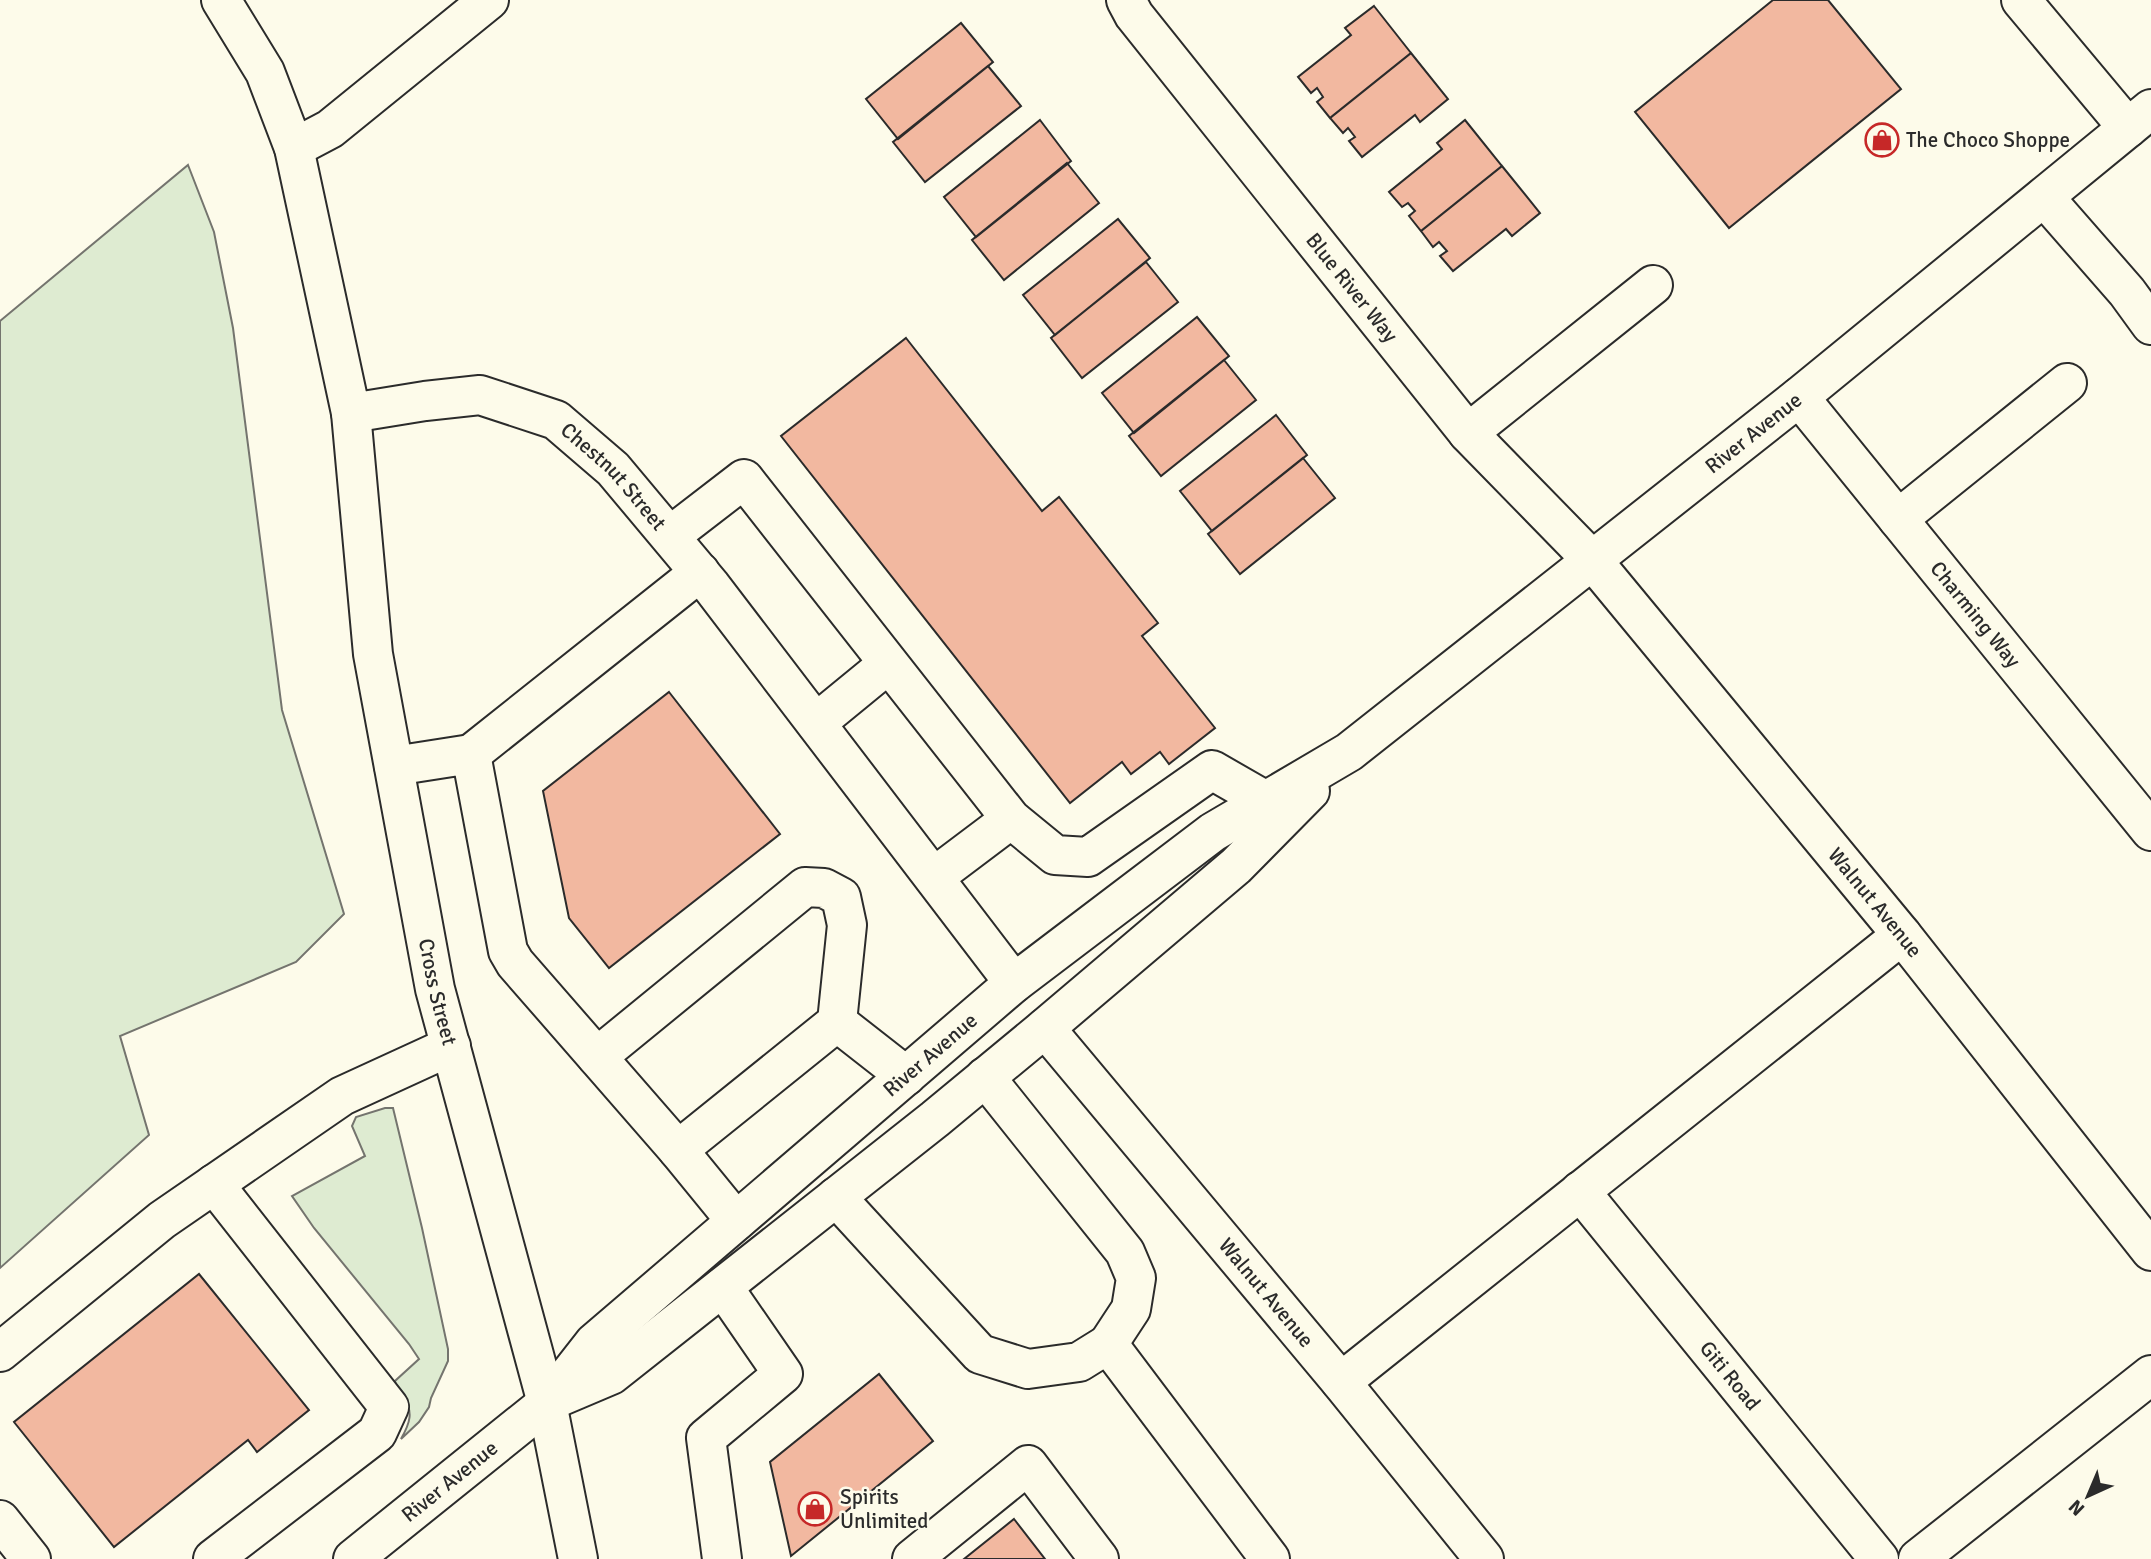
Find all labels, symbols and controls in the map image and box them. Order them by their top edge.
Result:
shop icon: The Choco Shoppe [1863,121,1901,159]
place label: The Choco Shoppe [1906,127,2070,153]
street label: Blue River Way [1300,228,1404,348]
street label: River Avenue [1700,387,1807,479]
street label: Chestnut Street [555,417,672,536]
street label: Charming Way [1925,556,2026,673]
street label: Walnut Avenue [1822,842,1928,963]
street label: Cross Street [413,936,463,1048]
street label: River Avenue [878,1007,983,1102]
street label: Walnut Avenue [1213,1233,1319,1353]
street label: Giti Road [1694,1336,1766,1416]
street label: River Avenue [396,1435,503,1528]
north arrow [2053,1461,2123,1531]
place label: Spirits Unlimited [840,1484,928,1534]
shop icon: Spirits Unlimited [796,1490,834,1528]
text: N [2064,1494,2090,1521]

